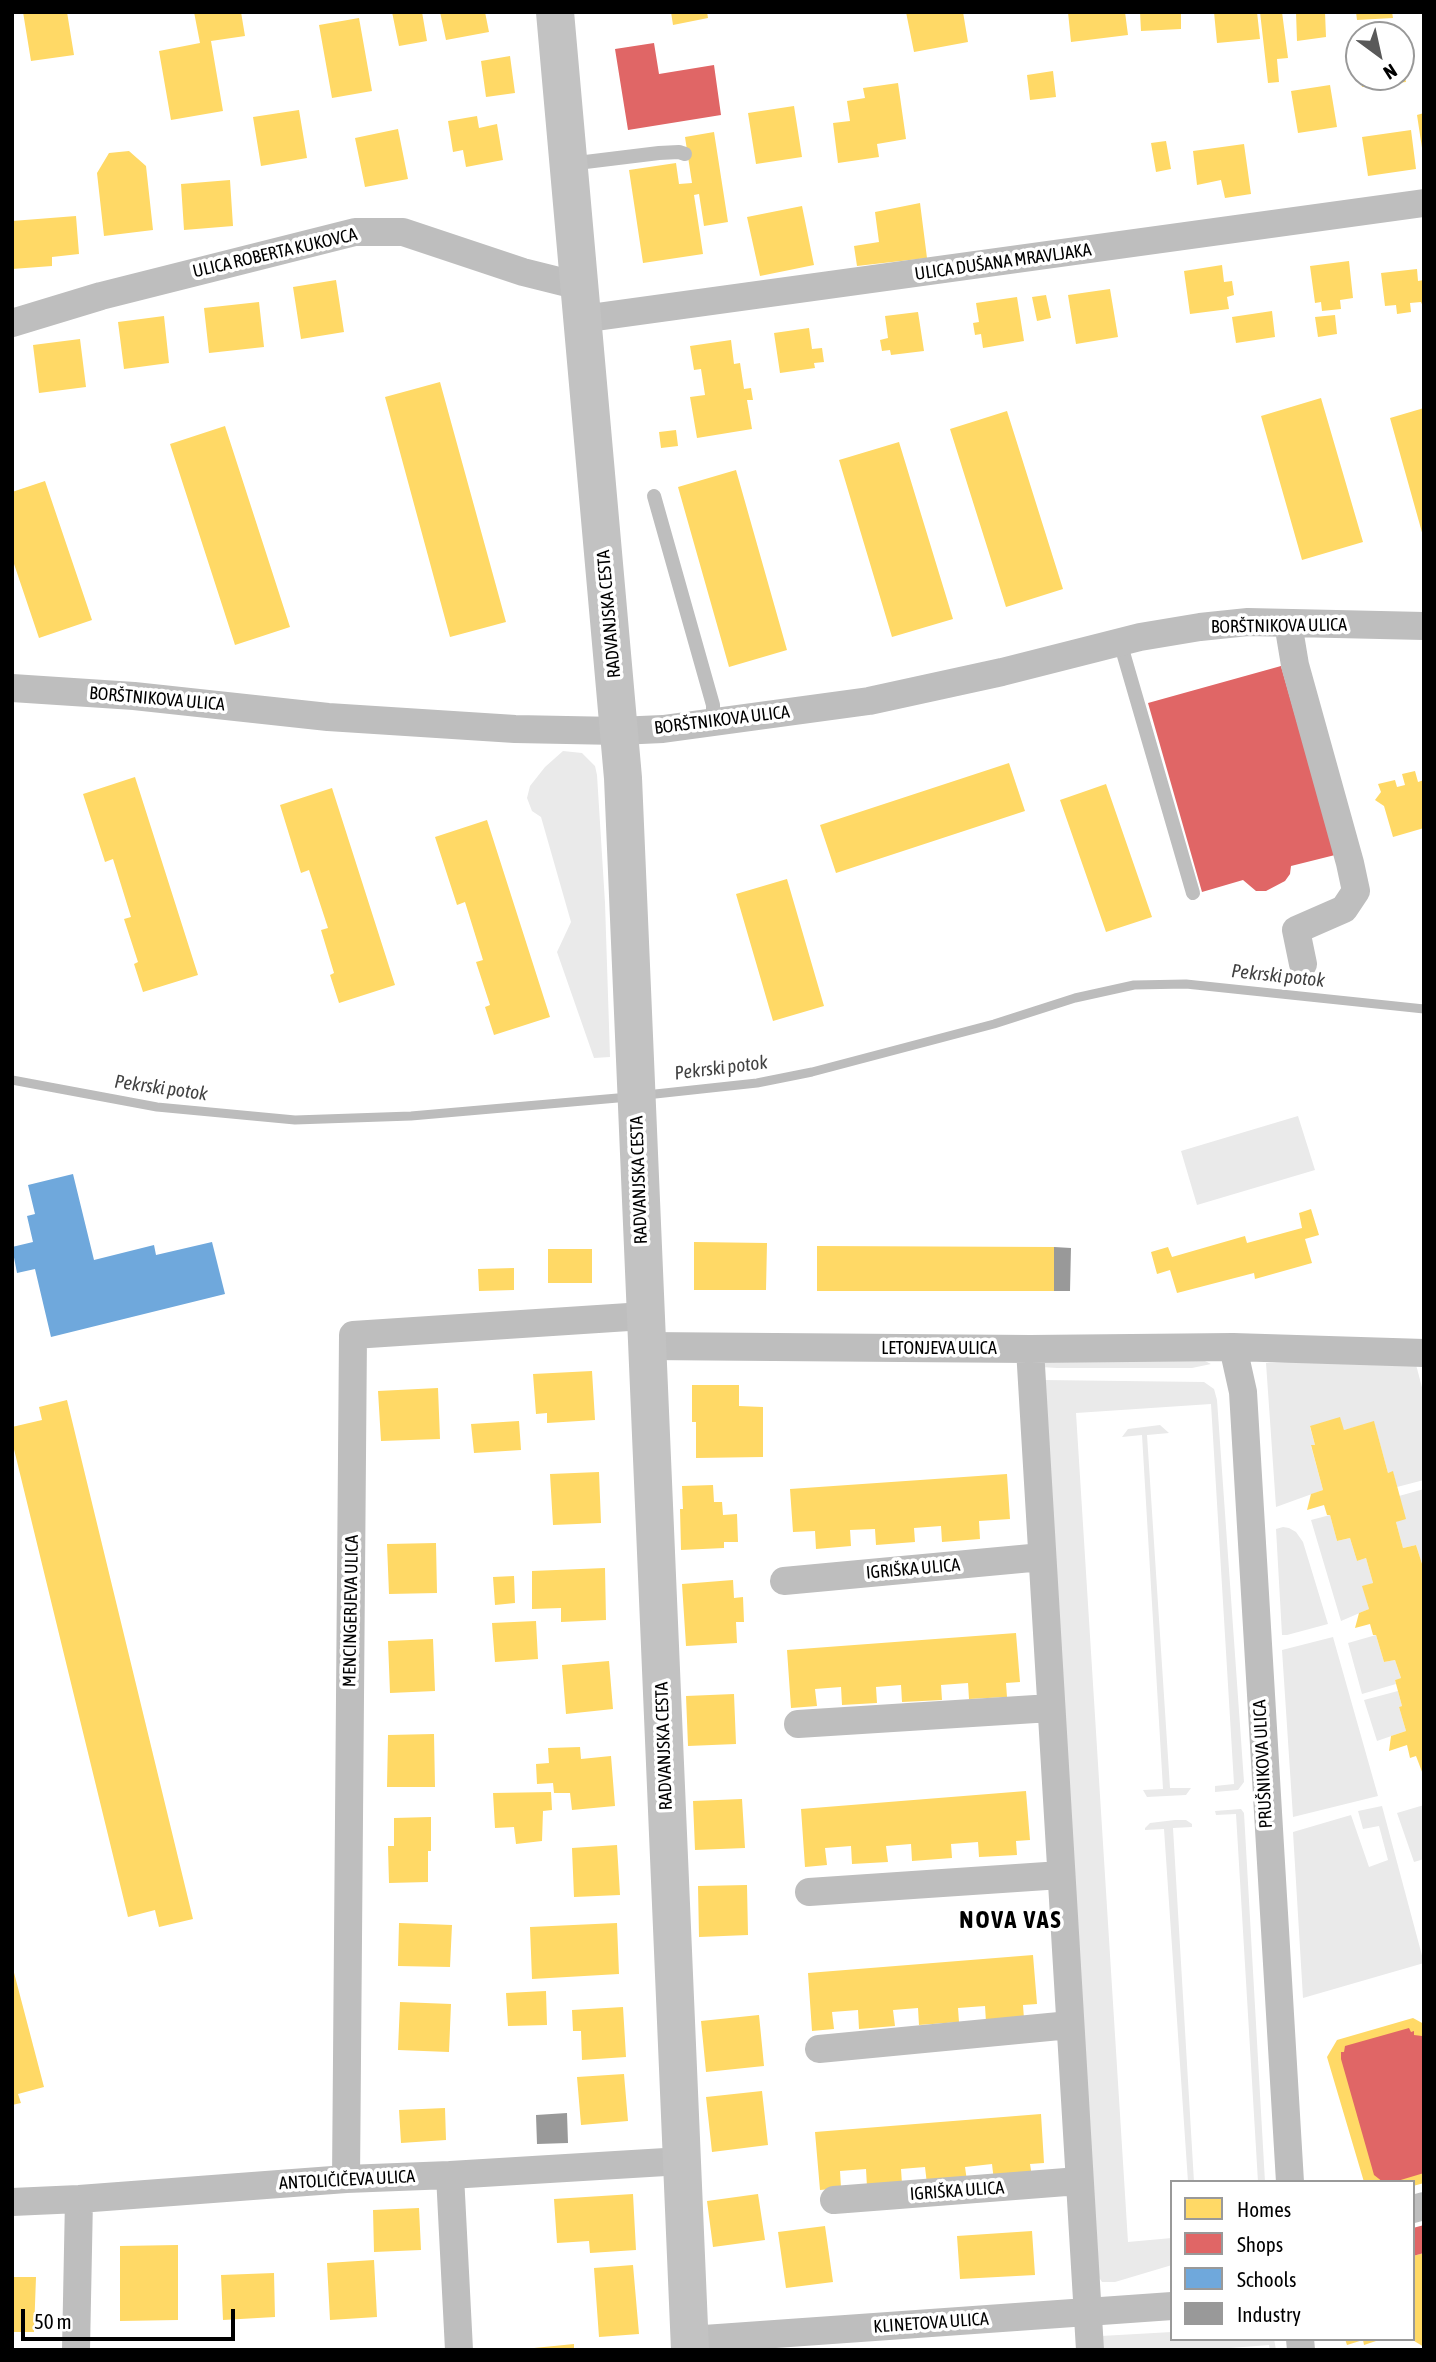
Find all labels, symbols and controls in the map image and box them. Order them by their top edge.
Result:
north arrow [1345,21,1415,91]
text: N [1380,60,1401,84]
street label: ULICA ROBERTA KUKOVCA [191,224,359,282]
street label: ULICA DUŠANA MRAVLJAKA [913,239,1093,285]
street label: RADVANJSKA CESTA [593,549,625,679]
street label: BORŠTNIKOVA ULICA [1211,614,1347,638]
street label: BORŠTNIKOVA ULICA [88,682,226,716]
street label: BORŠTNIKOVA ULICA [653,701,791,739]
water label: Pekrski potok [1230,960,1326,992]
water label: Pekrski potok [673,1051,769,1085]
water label: Pekrski potok [113,1070,209,1106]
street label: RADVANJSKA CESTA [626,1115,652,1245]
street label: LETONJEVA ULICA [881,1337,997,1359]
street label: MENCINGERJEVA ULICA [339,1535,363,1687]
street label: IGRIŠKA ULICA [865,1554,961,1584]
street label: RADVANJSKA CESTA [651,1681,677,1811]
street label: PRUŠNIKOVA ULICA [1249,1699,1277,1829]
district label: NOVA VAS [960,1906,1062,1934]
street label: ANTOLIČIČEVA ULICA [278,2166,416,2194]
street label: IGRIŠKA ULICA [909,2177,1005,2205]
legend [1170,2180,1415,2341]
text: Homes [1237,2197,1291,2221]
text: Shops [1237,2232,1283,2256]
text: Schools [1237,2267,1297,2291]
scale bar [24,2296,238,2340]
text: Industry [1237,2302,1301,2326]
street label: KLINETOVA ULICA [873,2308,989,2338]
text: 50 m [34,2309,72,2333]

